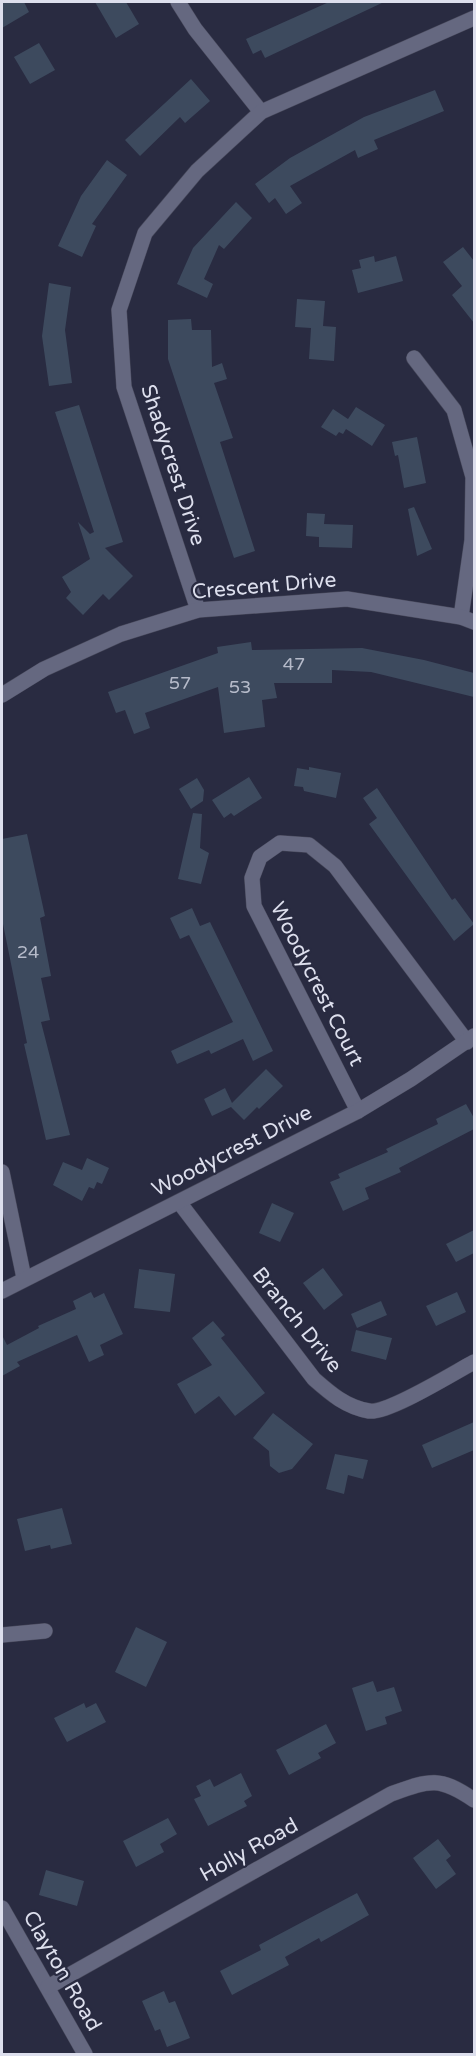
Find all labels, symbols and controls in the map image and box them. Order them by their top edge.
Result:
street label: Shadycrest Drive [135,381,211,549]
street label: Crescent Drive [191,567,337,605]
house number: 47 [283,653,305,675]
house number: 57 [169,672,191,694]
house number: 53 [229,676,251,698]
street label: Woodycrest Court [265,898,369,1070]
house number: 24 [17,941,39,963]
street label: Woodycrest Drive [148,1100,316,1202]
street label: Branch Drive [247,1262,347,1378]
street label: Holly Road [196,1813,302,1887]
street label: Clayton Road [17,1906,107,2036]

